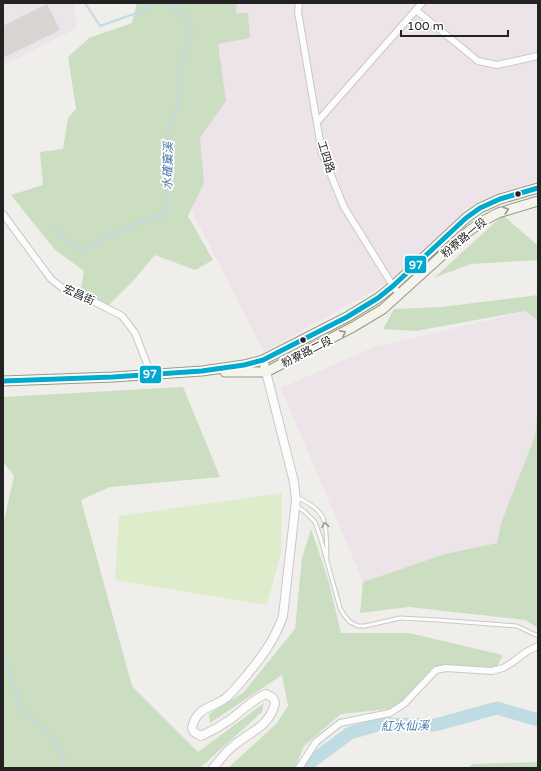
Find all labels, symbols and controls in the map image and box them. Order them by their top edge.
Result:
scale bar [401,12,508,38]
text: 100 m [407,19,444,33]
street label: 工四路 [315,139,337,175]
water label: 水確窠溪 [161,140,175,190]
unlabelled marker [513,189,523,199]
one-way arrow [503,206,510,215]
street label: 粉寮路一段 [439,215,489,261]
line badge: 97 [404,255,427,274]
text: 97 [409,259,423,272]
street label: 宏昌街 [61,282,97,308]
one-way arrow [339,330,346,337]
street label: 粉寮路二段 [280,334,334,370]
unlabelled marker [298,335,308,345]
line badge: 97 [139,365,162,384]
text: 97 [143,368,157,381]
one-way arrow [322,522,330,529]
water label: 紅水仙溪 [381,719,431,733]

